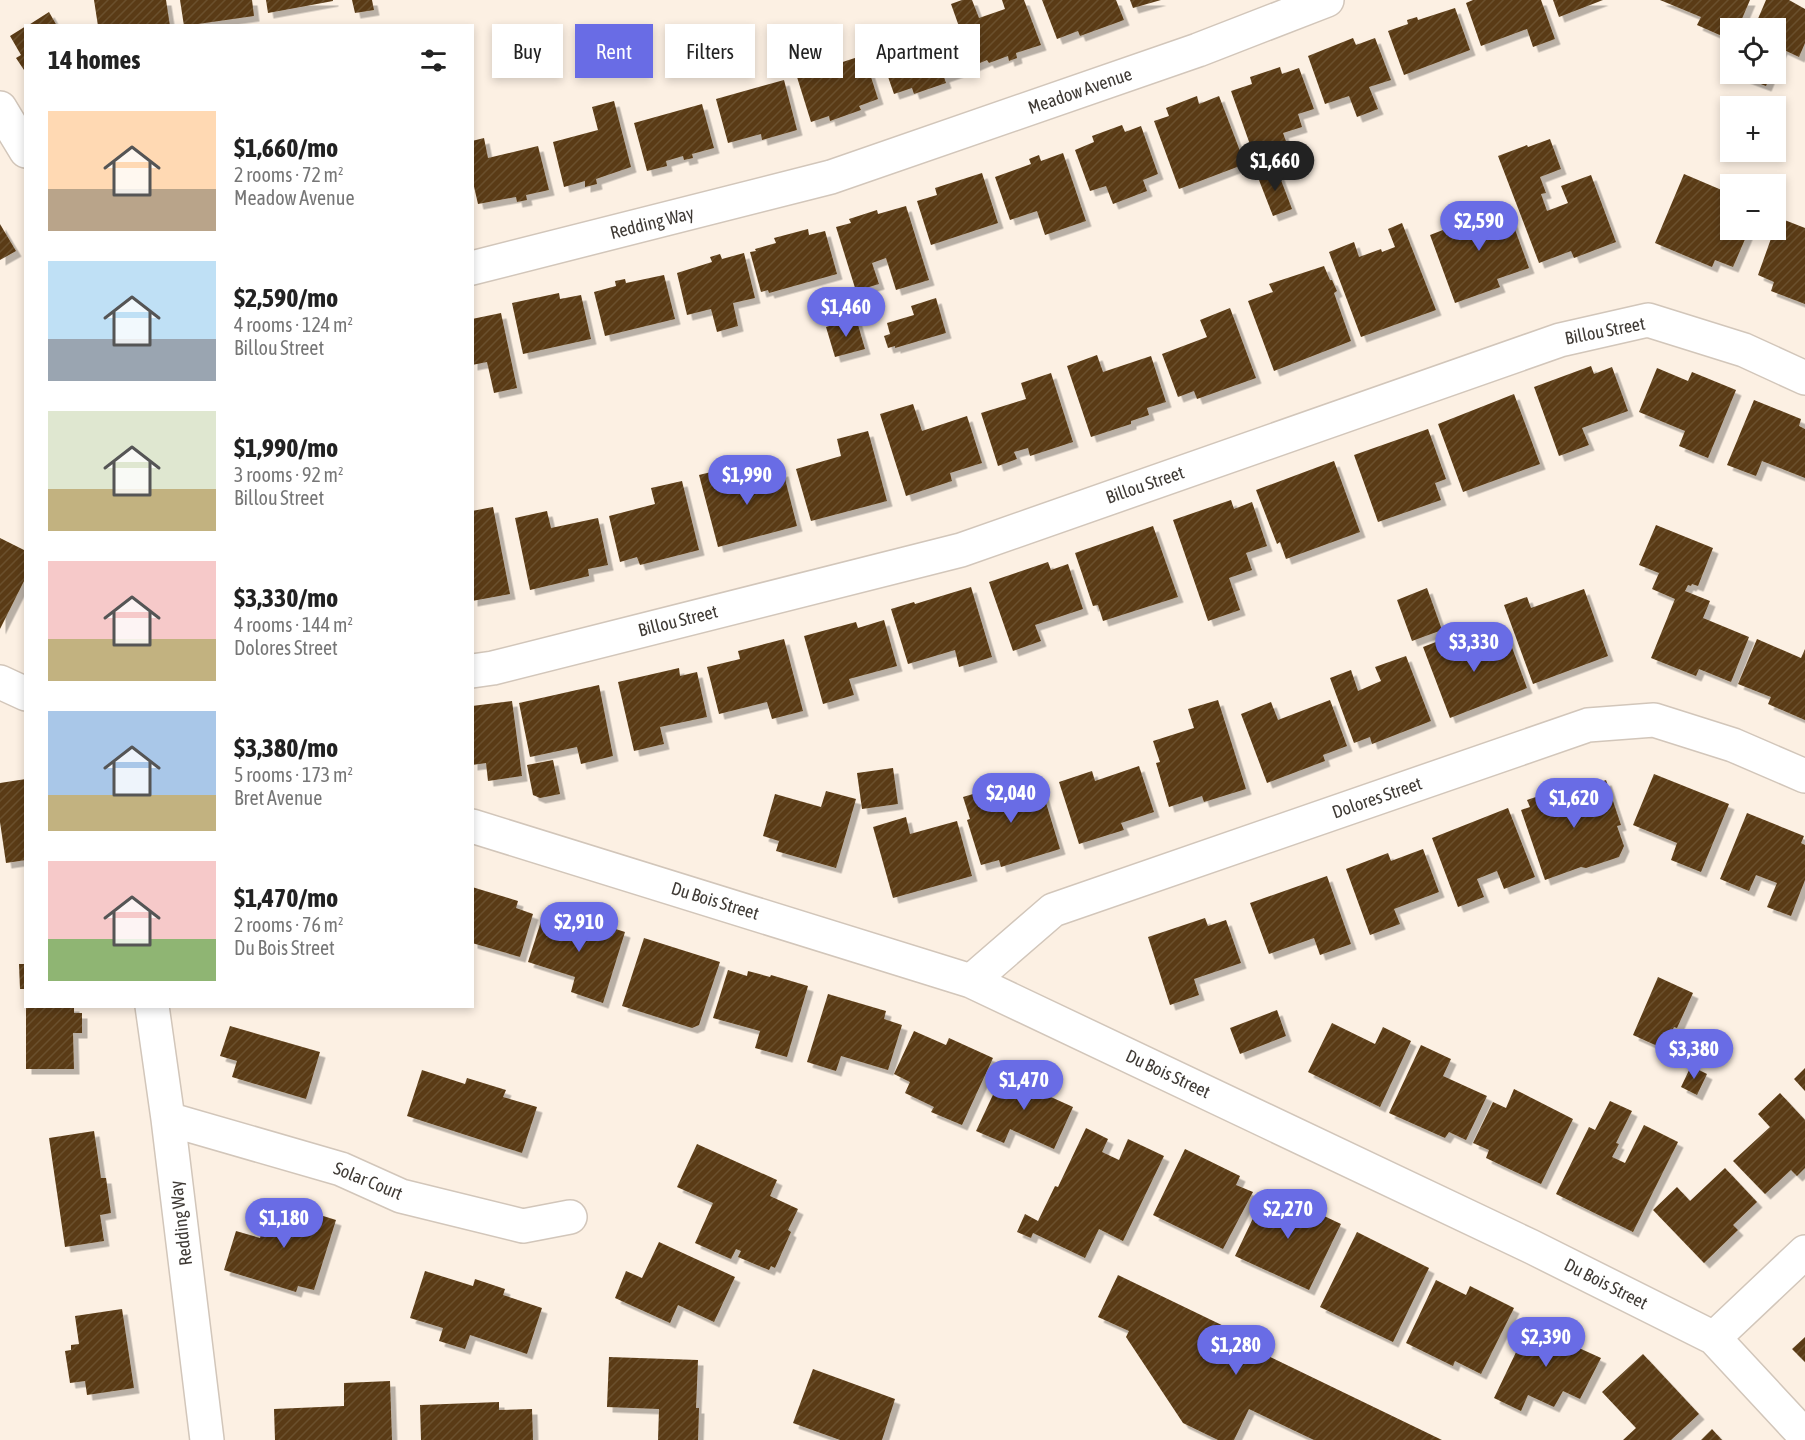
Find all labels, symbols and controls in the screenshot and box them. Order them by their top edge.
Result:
map controls [1720,18,1786,240]
button: locate [1720,18,1786,84]
chip: Buy [492,24,563,78]
chip: Rent [575,24,653,78]
chip: Filters [665,24,755,78]
chip: New [767,24,843,78]
chip: Apartment [855,24,980,78]
icon: filters [417,44,450,77]
text: 14 homes [48,45,141,75]
street label: Meadow Avenue [1025,63,1135,118]
button: + [1720,96,1786,162]
text: $1,660/mo [234,133,338,163]
icon: home [96,135,168,207]
pin: $1,660 [1226,141,1324,192]
text: $1,660 [1250,149,1300,172]
text: 2 rooms · 72 m² [234,163,344,186]
button: − [1720,174,1786,240]
text: Meadow Avenue [234,186,355,209]
pin: $2,590 [1430,201,1528,252]
street label: Redding Way [608,202,696,243]
text: $2,590 [1454,209,1504,232]
text: $2,590/mo [234,283,338,313]
icon: home [96,285,168,357]
pin: $1,460 [797,287,895,338]
text: $1,460 [821,295,871,318]
street label: Billou Street [1563,312,1647,349]
text: 4 rooms · 124 m² [234,313,353,336]
text: Billou Street [234,336,324,359]
text: $1,990/mo [234,433,338,463]
icon: home [96,435,168,507]
pin: $1,990 [698,455,796,506]
street label: Billou Street [1103,461,1187,508]
text: 3 rooms · 92 m² [234,463,344,486]
text: $1,990 [722,463,772,486]
text: Billou Street [234,486,324,509]
text: $3,330/mo [234,583,338,613]
icon: home [96,585,168,657]
street label: Billou Street [636,601,720,641]
text: 4 rooms · 144 m² [234,613,353,636]
pin: $3,330 [1425,622,1523,673]
text: $3,330 [1449,630,1499,653]
text: Dolores Street [234,636,338,659]
text: $3,380/mo [234,733,338,763]
icon: home [96,735,168,807]
text: 5 rooms · 173 m² [234,763,353,786]
street label: Dolores Street [1329,772,1424,823]
pin: $2,040 [962,773,1060,824]
pin: $1,620 [1525,778,1623,829]
text: $2,040 [986,781,1036,804]
text: Bret Avenue [234,786,322,809]
text: $1,620 [1549,786,1599,809]
street label: Du Bois Street [669,877,762,924]
text: $1,470/mo [234,883,338,913]
icon: home [96,885,168,957]
pin: $2,910 [530,902,628,953]
text: $2,910 [554,910,604,933]
text: 2 rooms · 76 m² [234,913,344,936]
text: Du Bois Street [234,936,335,959]
pin: $3,380 [1645,1029,1743,1080]
text: $3,380 [1669,1037,1719,1060]
street label: Du Bois Street [1123,1045,1214,1102]
pin: $1,470 [975,1060,1073,1111]
text: $1,470 [999,1068,1049,1091]
street label: Solar Court [331,1157,406,1204]
street label: Redding Way [165,1179,196,1267]
pin: $2,270 [1239,1189,1337,1240]
text: $2,270 [1263,1197,1313,1220]
pin: $1,180 [235,1198,333,1249]
text: $1,180 [259,1206,309,1229]
street label: Du Bois Street [1561,1254,1651,1313]
pin: $2,390 [1497,1317,1595,1368]
pin: $1,280 [1187,1325,1285,1376]
text: $2,390 [1521,1325,1571,1348]
text: $1,280 [1211,1333,1261,1356]

